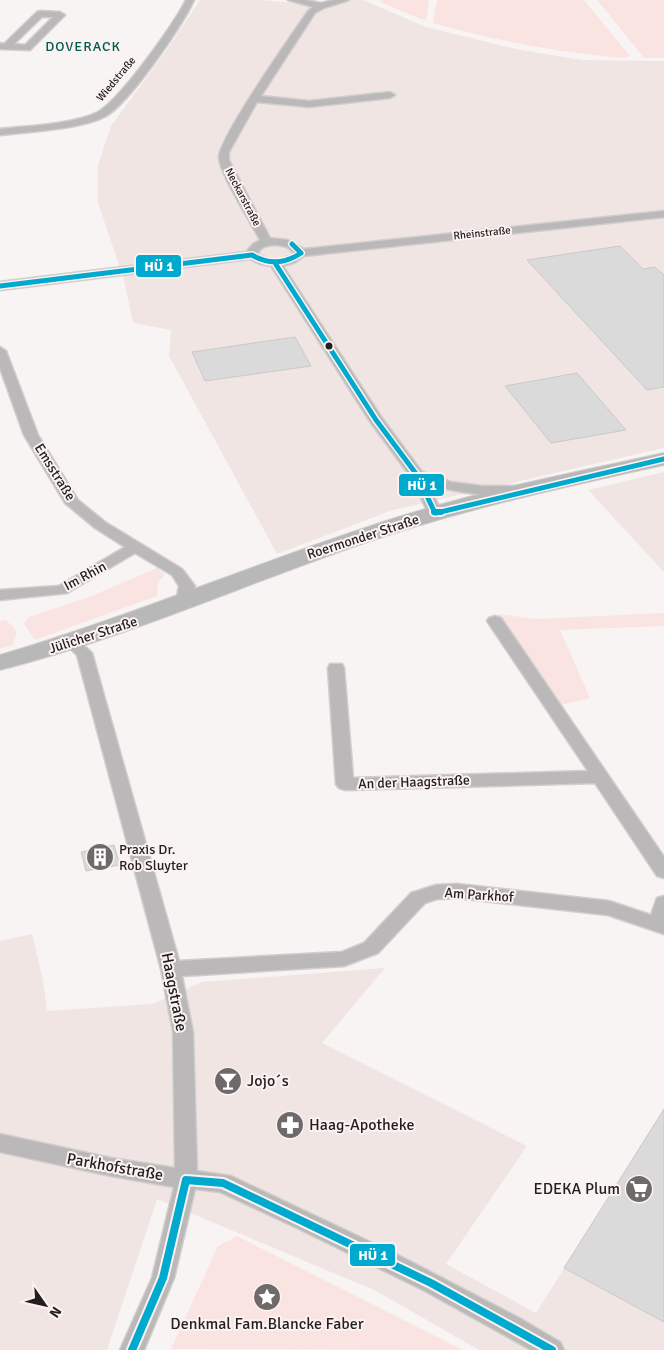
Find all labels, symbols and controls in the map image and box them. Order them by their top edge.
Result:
district label: DOVERACK [45,38,121,55]
street label: Wiedstraße [94,54,138,104]
street label: Neckarstraße [222,166,264,228]
street label: Rheinstraße [453,224,511,242]
line badge: HÜ 1 [135,254,182,278]
text: HÜ 1 [144,258,174,275]
unlabelled marker [324,341,334,351]
street label: Emsstraße [31,440,79,504]
line badge: HÜ 1 [398,473,445,497]
text: HÜ 1 [407,477,437,494]
street label: Roermonder Straße [305,511,421,563]
street label: Im Rhin [61,558,109,594]
street label: Jülicher Straße [47,613,139,657]
street label: An der Haagstraße [358,772,470,792]
place label: Praxis Dr. Rob Sluyter [119,841,189,874]
building icon: Praxis Dr. Rob Sluyter [85,842,115,872]
street label: Am Parkhof [444,884,515,906]
street label: Haagstraße [157,951,191,1033]
bar icon: Jojo´s [213,1066,243,1096]
place label: Jojo´s [247,1071,289,1091]
pharmacy icon: Haag-Apotheke [275,1110,305,1140]
place label: Haag-Apotheke [309,1115,414,1135]
street label: Parkhofstraße [65,1149,165,1185]
supermarket icon: EDEKA Plum [624,1174,654,1204]
place label: EDEKA Plum [534,1179,620,1199]
line badge: HÜ 1 [349,1243,396,1267]
text: HÜ 1 [358,1247,388,1264]
north arrow [20,1280,70,1330]
place icon: Denkmal Fam.Blancke Faber [252,1282,282,1312]
text: N [46,1303,65,1321]
place label: Denkmal Fam.Blancke Faber [170,1314,364,1334]

